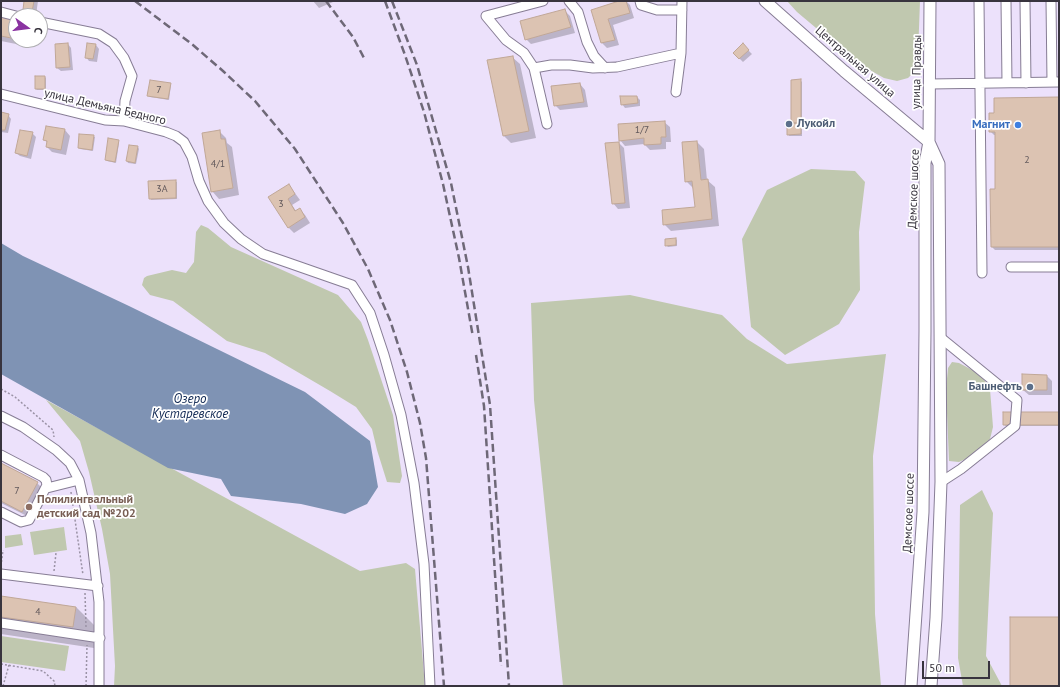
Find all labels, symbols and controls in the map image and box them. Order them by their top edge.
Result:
north arrow [8,8,48,48]
street label: Центральная улица [812,23,898,101]
text: С [31,26,46,35]
street label: улица Правды [909,35,925,109]
house number: 7 [156,84,162,96]
street label: улица Демьяна Бедного [43,86,167,128]
place label: Лукойл [797,117,835,131]
place label: Магнит [972,118,1010,132]
marker: Лукойл [784,119,794,129]
marker: Магнит [1013,120,1023,130]
house number: 1/7 [635,124,649,136]
street label: Демское шоссе [905,149,923,229]
house number: 2 [1024,154,1030,166]
house number: 4/1 [211,158,225,170]
house number: 3А [156,183,168,195]
house number: 3 [278,198,284,210]
place label: Башнефть [968,380,1022,394]
marker: Башнефть [1025,382,1035,392]
water label: Озеро Кустаревское [152,391,228,422]
street label: Демское шоссе [900,473,918,553]
house number: 7 [14,485,20,497]
place label: Полилингвальный детский сад №202 [37,493,136,521]
marker: Полилингвальный детский сад №202 [24,502,34,512]
house number: 4 [35,606,41,618]
scale bar [924,653,992,679]
text: 50 m [929,660,955,675]

